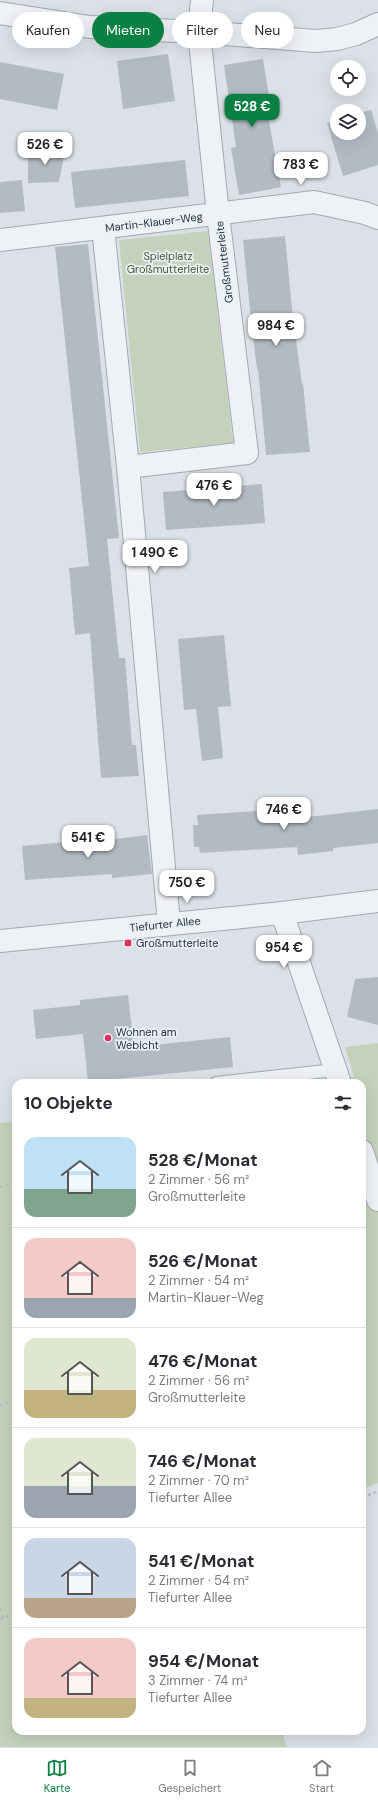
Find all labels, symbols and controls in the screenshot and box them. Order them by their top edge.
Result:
chip: Kaufen [12,12,84,48]
chip: Mieten [92,12,164,48]
chip: Filter [172,12,233,48]
chip: Neu [241,12,294,48]
map controls [330,60,366,140]
button: locate [330,60,366,96]
pin: 528 € [224,94,280,128]
text: 528 € [234,98,270,115]
button: layers [330,104,366,140]
pin: 526 € [17,132,73,166]
text: 526 € [26,136,64,153]
pin: 783 € [273,152,329,186]
text: 783 € [283,156,319,173]
street label: Martin-Klauer-Weg [105,209,203,235]
street label: Großmutterleite [212,220,236,304]
park label: Spielplatz Großmutterleite [127,249,209,276]
pin: 984 € [248,313,304,347]
text: 984 € [257,317,295,334]
pin: 476 € [186,473,242,507]
text: 476 € [196,477,232,494]
pin: 1 490 € [118,540,192,574]
text: 1 490 € [132,544,178,561]
pin: 746 € [256,797,312,831]
text: 746 € [266,801,302,818]
pin: 541 € [60,825,116,859]
text: 541 € [71,829,105,846]
pin: 750 € [159,870,215,904]
text: 750 € [168,874,206,891]
street label: Tiefurter Allee [129,913,201,935]
pin: 954 € [256,935,312,969]
place label: Großmutterleite [136,936,219,950]
marker: Großmutterleite [123,938,133,948]
text: 954 € [265,939,303,956]
place label: Wohnen am Webicht [116,1025,177,1052]
marker: Wohnen am Webicht [103,1033,113,1043]
text: 10 Objekte [24,1092,113,1114]
icon: filters [332,1092,354,1114]
text: 528 €/Monat [148,1149,258,1171]
icon: home [56,1153,104,1201]
text: 2 Zimmer · 56 m² [148,1171,249,1188]
text: Großmutterleite [148,1188,246,1205]
text: 526 €/Monat [148,1250,258,1272]
icon: home [56,1254,104,1302]
text: 2 Zimmer · 54 m² [148,1272,249,1289]
text: Martin-Klauer-Weg [148,1289,264,1306]
text: 476 €/Monat [148,1350,257,1372]
icon: home [56,1354,104,1402]
text: 2 Zimmer · 56 m² [148,1372,249,1389]
text: Großmutterleite [148,1389,246,1406]
text: 746 €/Monat [148,1450,257,1472]
icon: home [56,1454,104,1502]
text: 2 Zimmer · 70 m² [148,1472,249,1489]
text: Tiefurter Allee [148,1489,232,1506]
text: 541 €/Monat [148,1550,254,1572]
icon: home [56,1554,104,1602]
text: 2 Zimmer · 54 m² [148,1572,249,1589]
text: Tiefurter Allee [148,1589,232,1606]
text: 954 €/Monat [148,1650,259,1672]
icon: home [56,1654,104,1702]
text: 3 Zimmer · 74 m² [148,1672,248,1689]
text: Tiefurter Allee [148,1689,232,1706]
tab: Karte [44,1757,71,1795]
tab: Gespeichert [158,1757,221,1795]
tab: Start [309,1757,334,1795]

